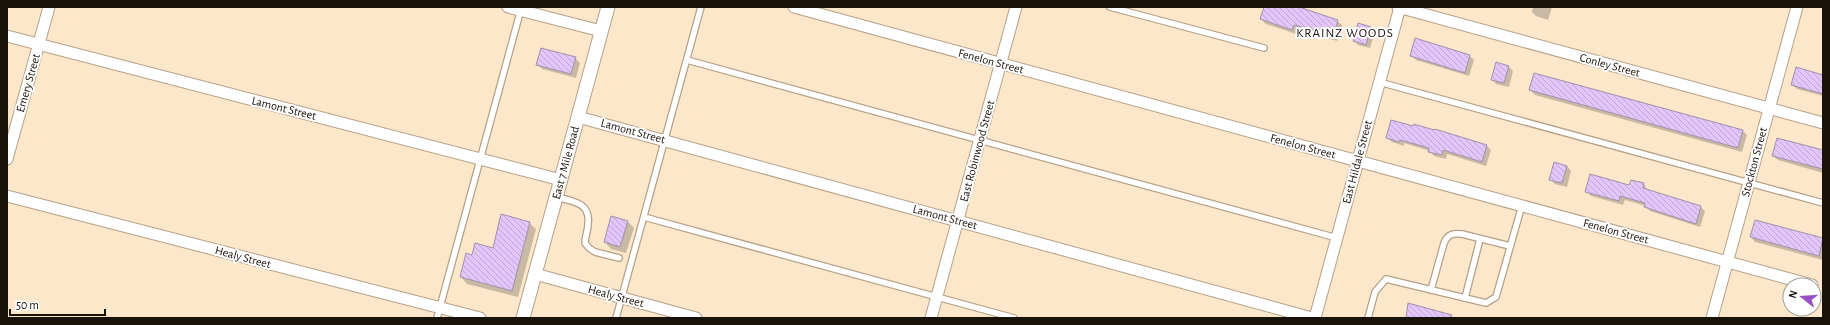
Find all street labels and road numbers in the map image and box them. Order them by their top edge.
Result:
street label: Fenelon Street [957,47,1025,76]
street label: Conley Street [1578,51,1642,80]
street label: Emery Street [14,52,43,114]
street label: Lamont Street [251,94,318,122]
street label: East Robinwood Street [958,99,996,203]
street label: Lamont Street [600,117,667,145]
street label: East Hildale Street [1340,119,1374,205]
street label: East 7 Mile Road [550,125,581,201]
street label: Stockton Street [1739,126,1769,198]
street label: Fenelon Street [1269,132,1337,161]
street label: Lamont Street [912,203,979,231]
street label: Fenelon Street [1582,217,1650,246]
street label: Healy Street [213,244,272,271]
street label: Healy Street [586,283,645,310]

